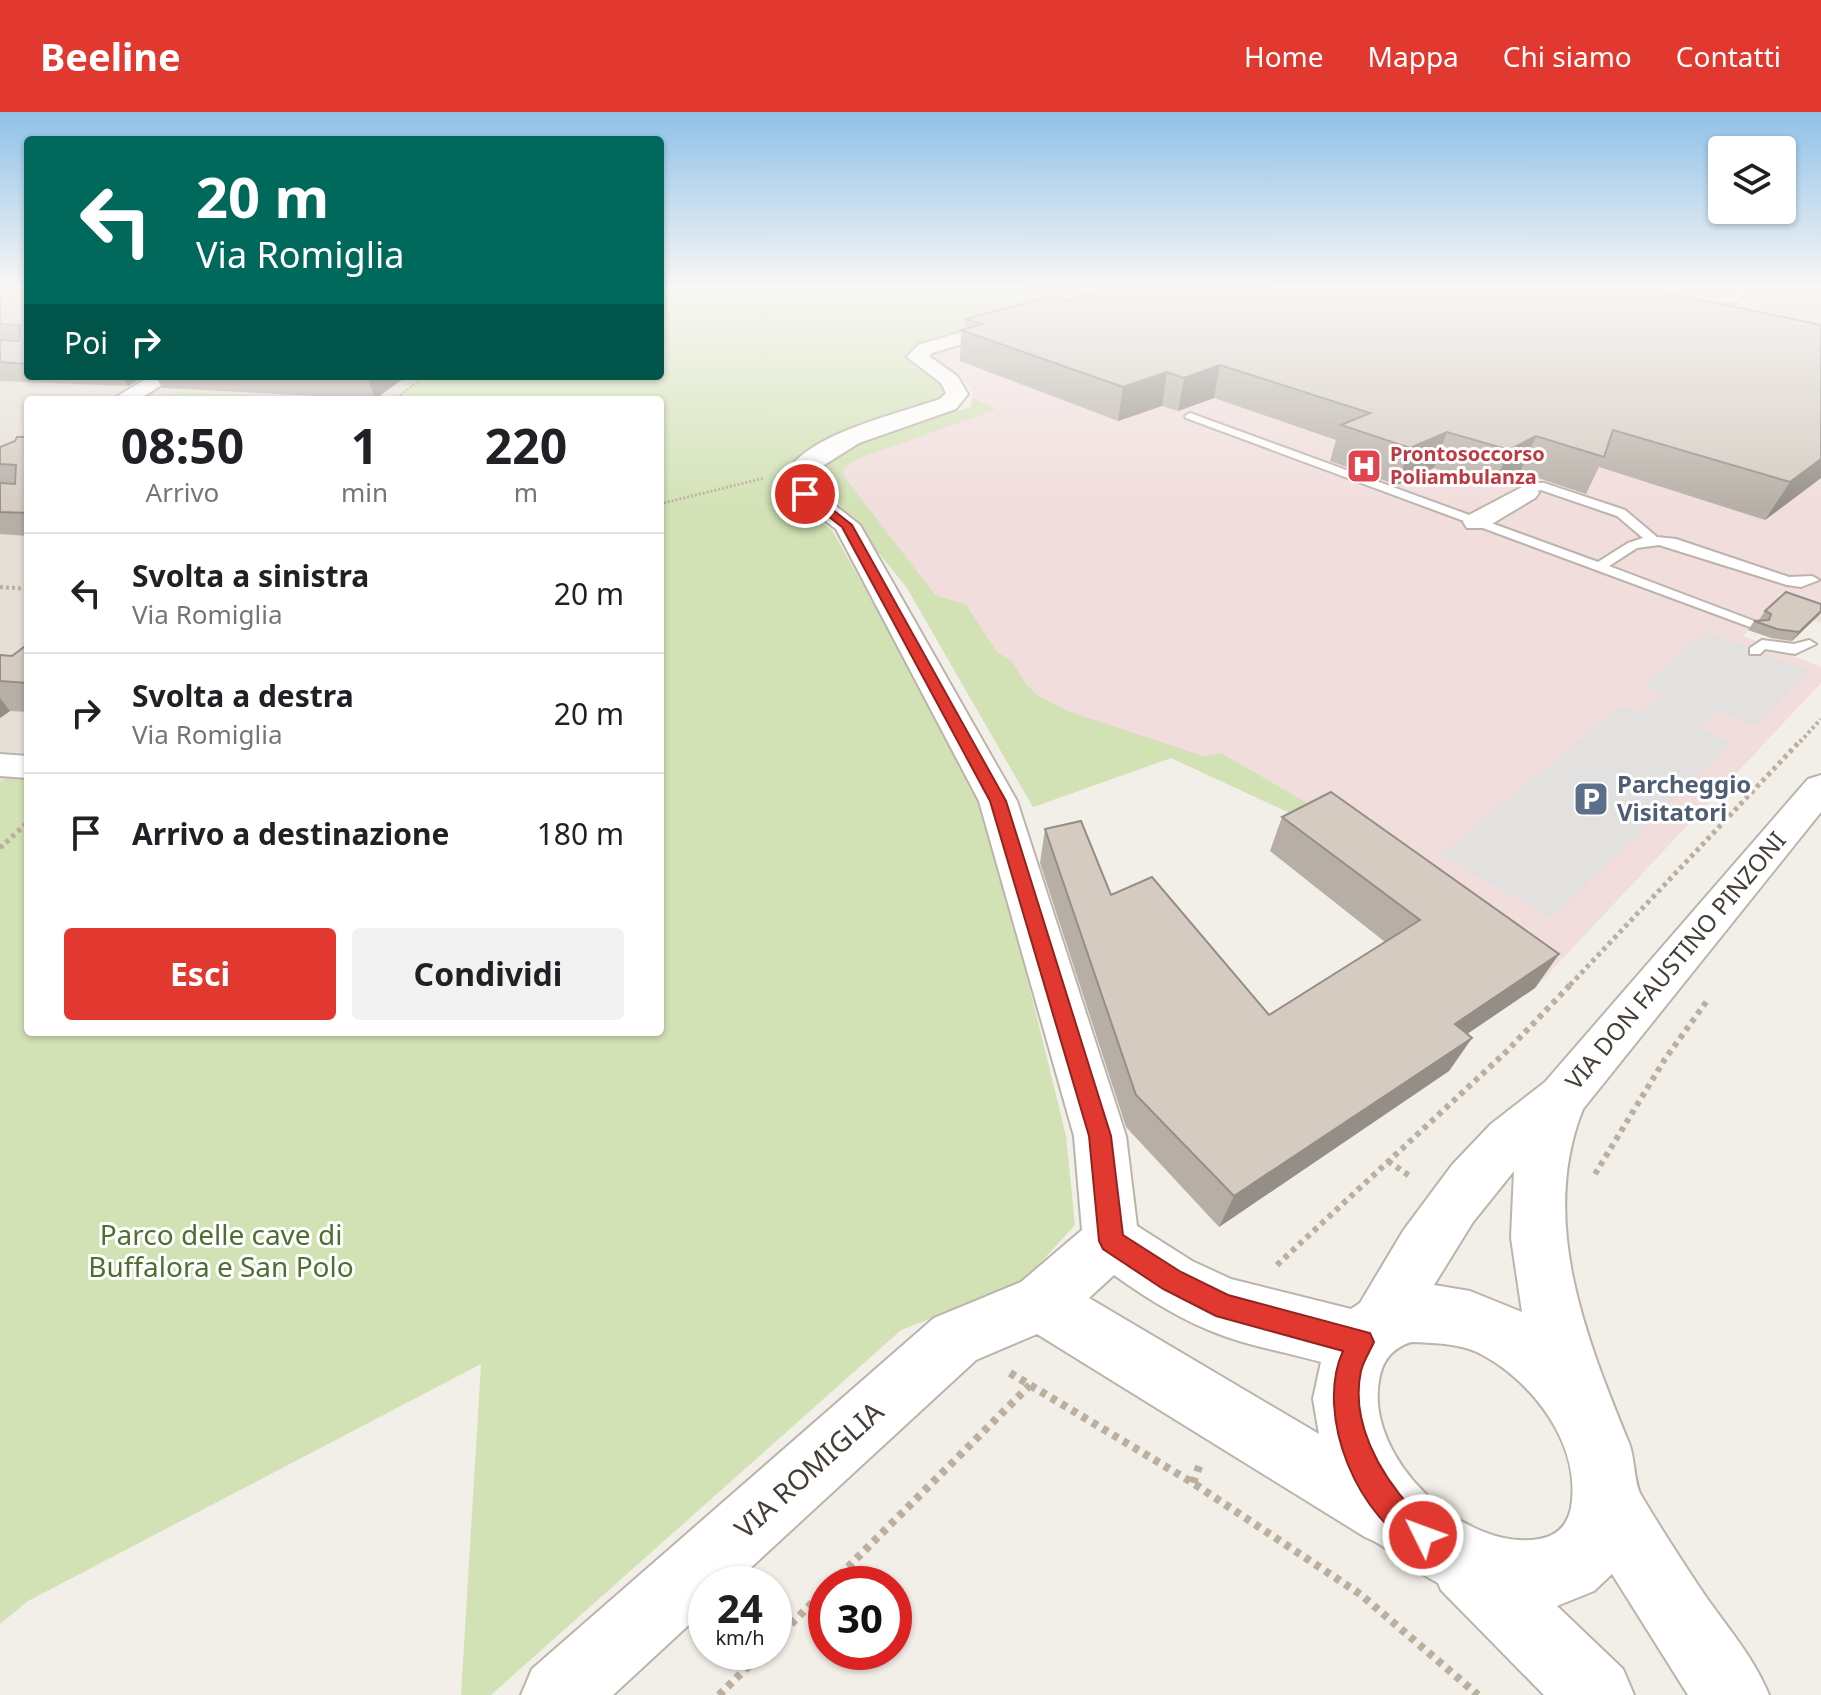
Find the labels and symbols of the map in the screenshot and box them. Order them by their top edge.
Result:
place label: Prontosoccorso Poliambulanza [1390,440,1545,490]
hospital icon: Prontosoccorso Poliambulanza [1345,447,1383,485]
pin [771,460,839,528]
place label: Parcheggio Visitatori [1617,767,1751,828]
parking icon: Parcheggio Visitatori [1572,780,1610,818]
street label: VIA DON FAUSTINO PINZONI [1557,824,1793,1096]
park label: Parco delle cave di Buffalora e San Polo [88,1215,354,1285]
street label: VIA ROMIGLIA [726,1392,891,1546]
position arrow [1381,1493,1465,1577]
speed limit sign: 30 [808,1566,912,1670]

